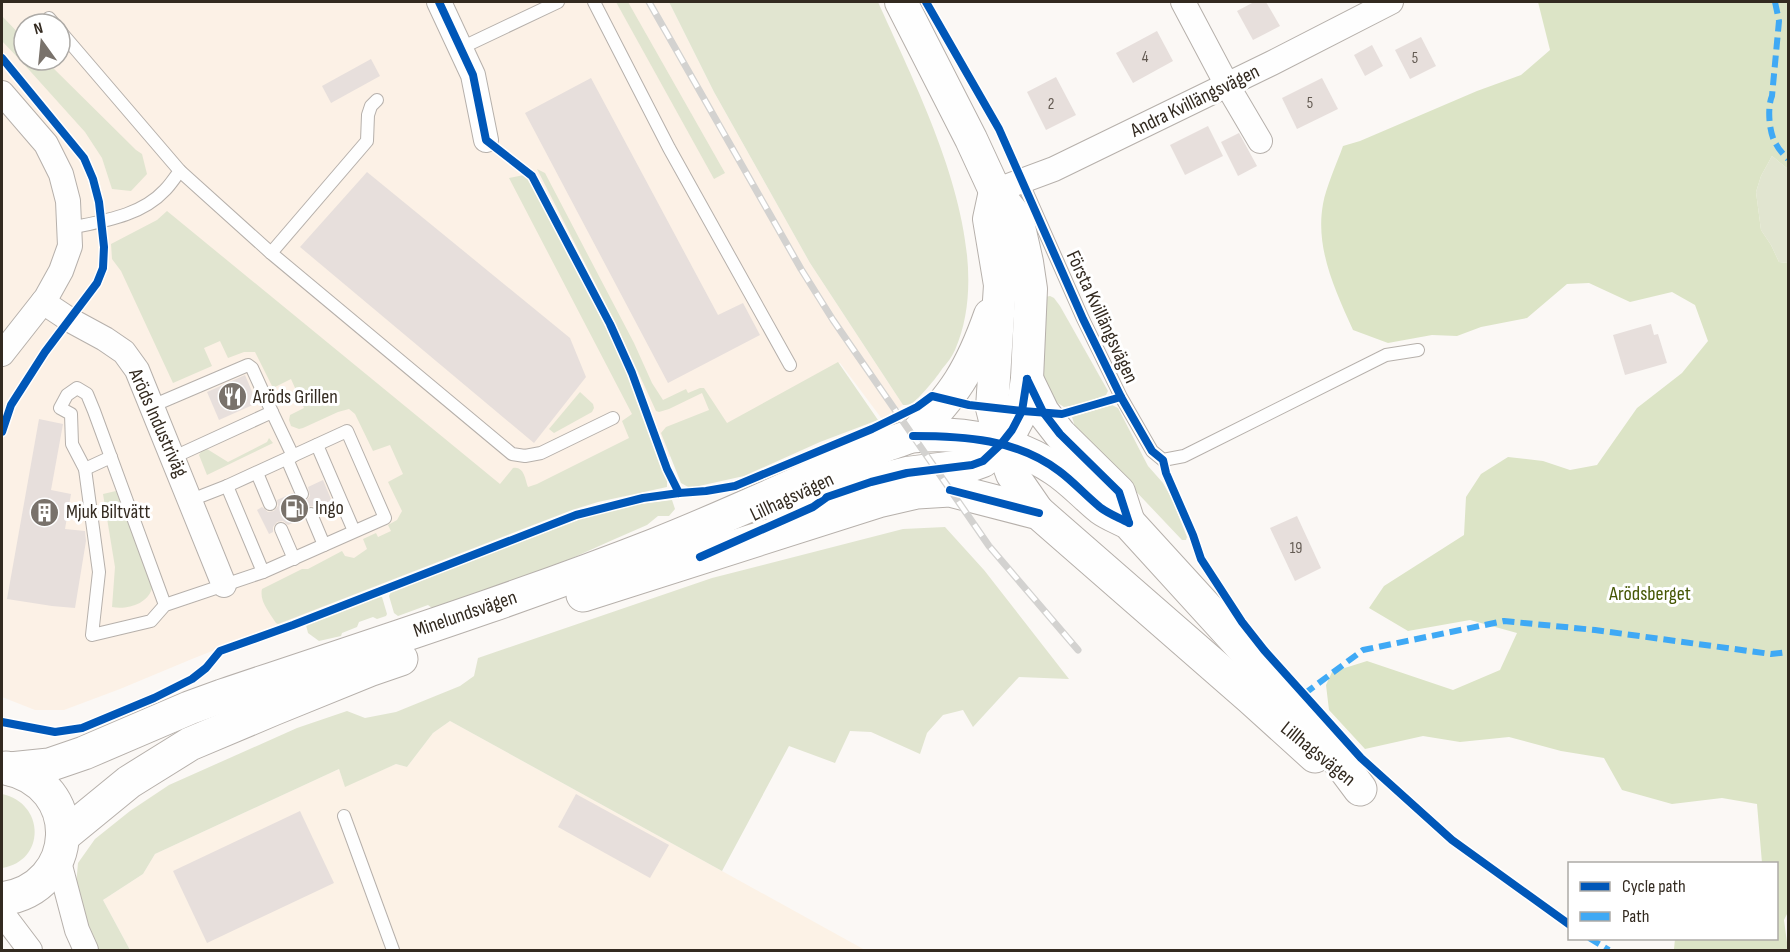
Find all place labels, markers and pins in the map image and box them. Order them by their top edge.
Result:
restaurant icon: Aröds Grillen [216,381,248,413]
place label: Aröds Grillen [252,385,338,409]
fuel station icon: Ingo [278,492,310,524]
building icon: Mjuk Biltvätt [29,496,61,528]
place label: Ingo [315,496,344,520]
place label: Mjuk Biltvätt [66,500,150,524]

